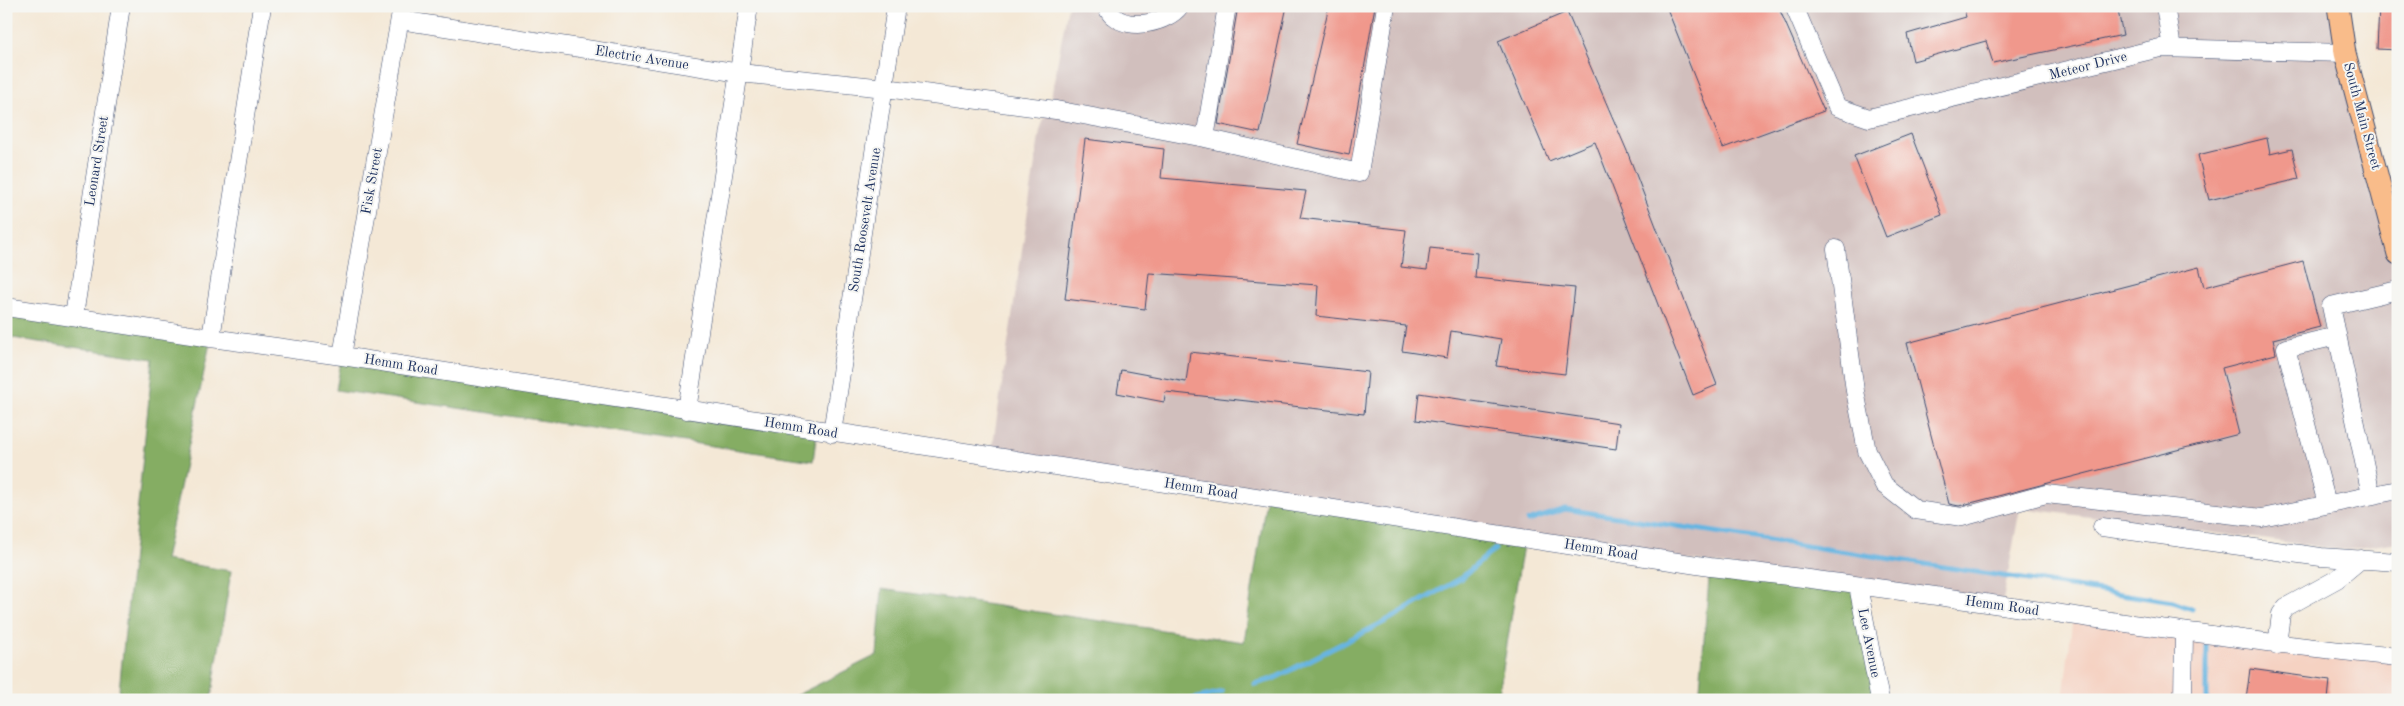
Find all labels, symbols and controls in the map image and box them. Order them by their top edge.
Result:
street label: Electric Avenue [594,44,690,72]
street label: Meteor Drive [2048,50,2128,82]
street label: South Main Street [2341,61,2383,171]
street label: Leonard Street [83,115,111,207]
street label: Fisk Street [359,146,385,216]
street label: South Roosevelt Avenue [847,147,883,293]
street label: Hemm Road [363,352,439,378]
street label: Hemm Road [763,415,839,441]
street label: Hemm Road [1163,476,1239,502]
street label: Hemm Road [1563,537,1639,563]
street label: Hemm Road [1964,594,2040,618]
street label: Lee Avenue [1855,607,1883,679]

